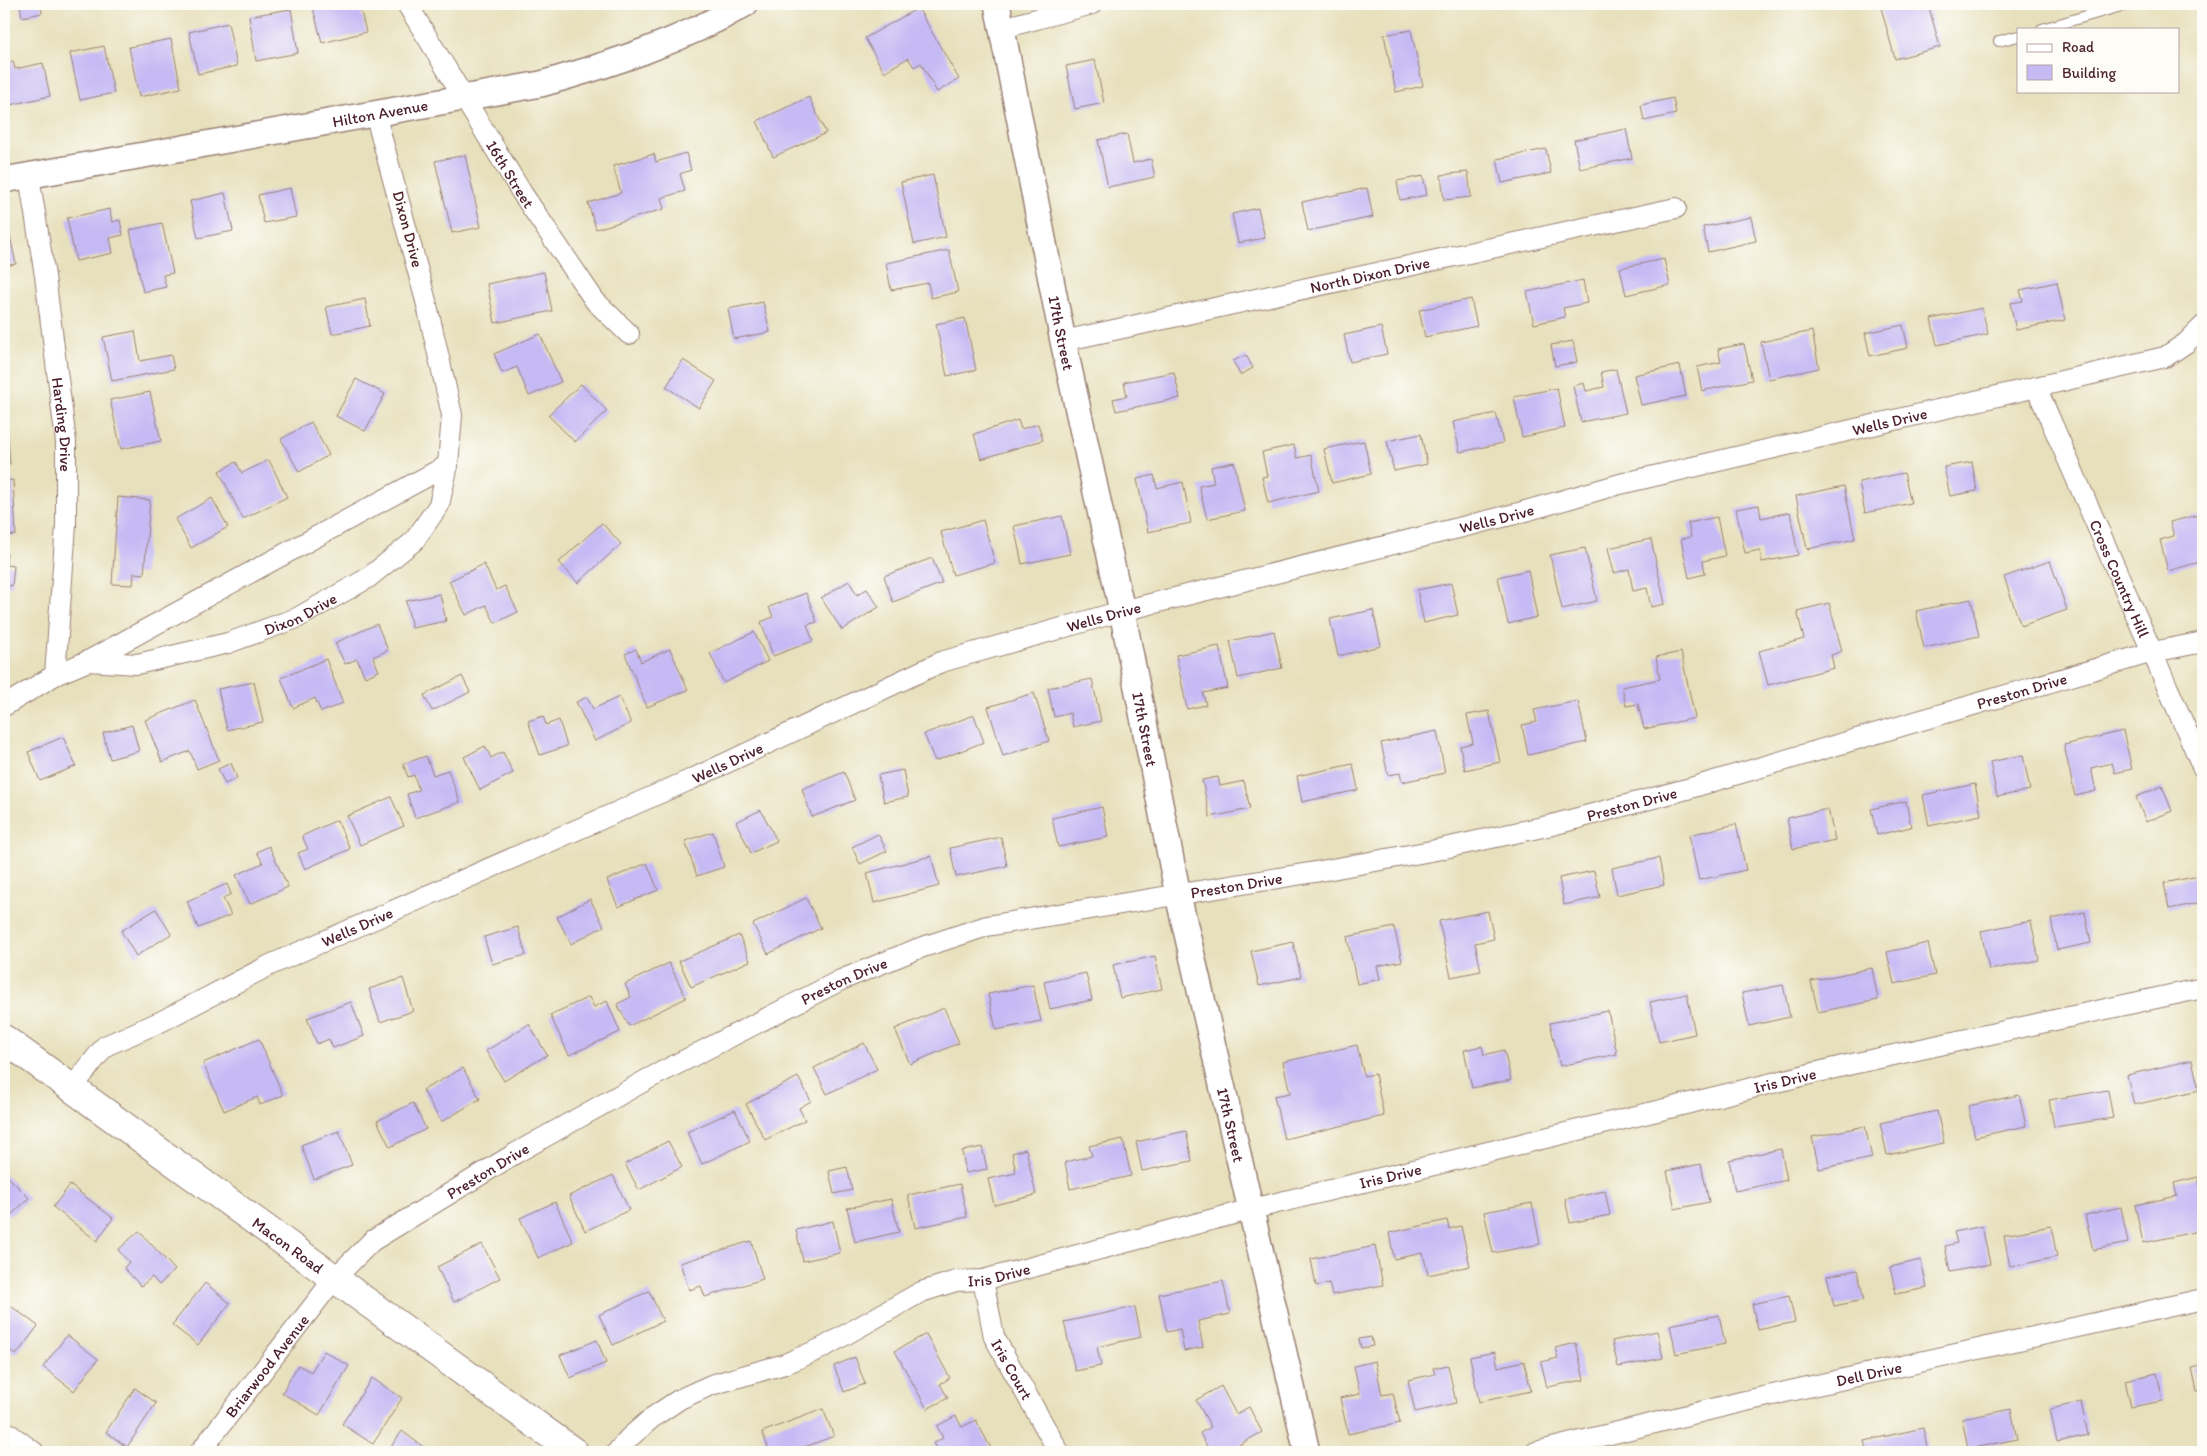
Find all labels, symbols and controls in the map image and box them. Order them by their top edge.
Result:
legend [2017,28,2180,92]
text: Road [2062,38,2095,56]
text: Building [2062,64,2116,82]
street label: Hilton Avenue [331,95,429,131]
street label: 16th Street [482,136,539,212]
street label: Dixon Drive [389,189,427,269]
street label: North Dixon Drive [1308,252,1431,297]
street label: 17th Street [1045,294,1079,372]
street label: Harding Drive [48,376,76,472]
street label: Wells Drive [1850,403,1929,439]
street label: Wells Drive [1457,500,1536,537]
street label: Cross Country Hill [2086,517,2154,641]
street label: Dixon Drive [261,588,340,639]
street label: Wells Drive [1064,597,1143,636]
street label: Preston Drive [1974,668,2069,713]
street label: 17th Street [1129,690,1162,768]
street label: Wells Drive [689,738,766,787]
street label: Preston Drive [1585,783,1679,825]
street label: Preston Drive [1189,868,1284,902]
street label: Wells Drive [318,903,396,951]
street label: Preston Drive [798,953,890,1009]
street label: Iris Drive [1752,1063,1818,1097]
street label: 17th Street [1213,1086,1249,1164]
street label: Preston Drive [443,1138,532,1203]
street label: Iris Drive [1357,1159,1424,1192]
street label: Macon Road [249,1213,328,1277]
street label: Iris Drive [967,1258,1032,1290]
street label: Briarwood Avenue [221,1310,313,1421]
street label: Iris Court [987,1335,1037,1403]
street label: Dell Drive [1834,1357,1904,1390]

